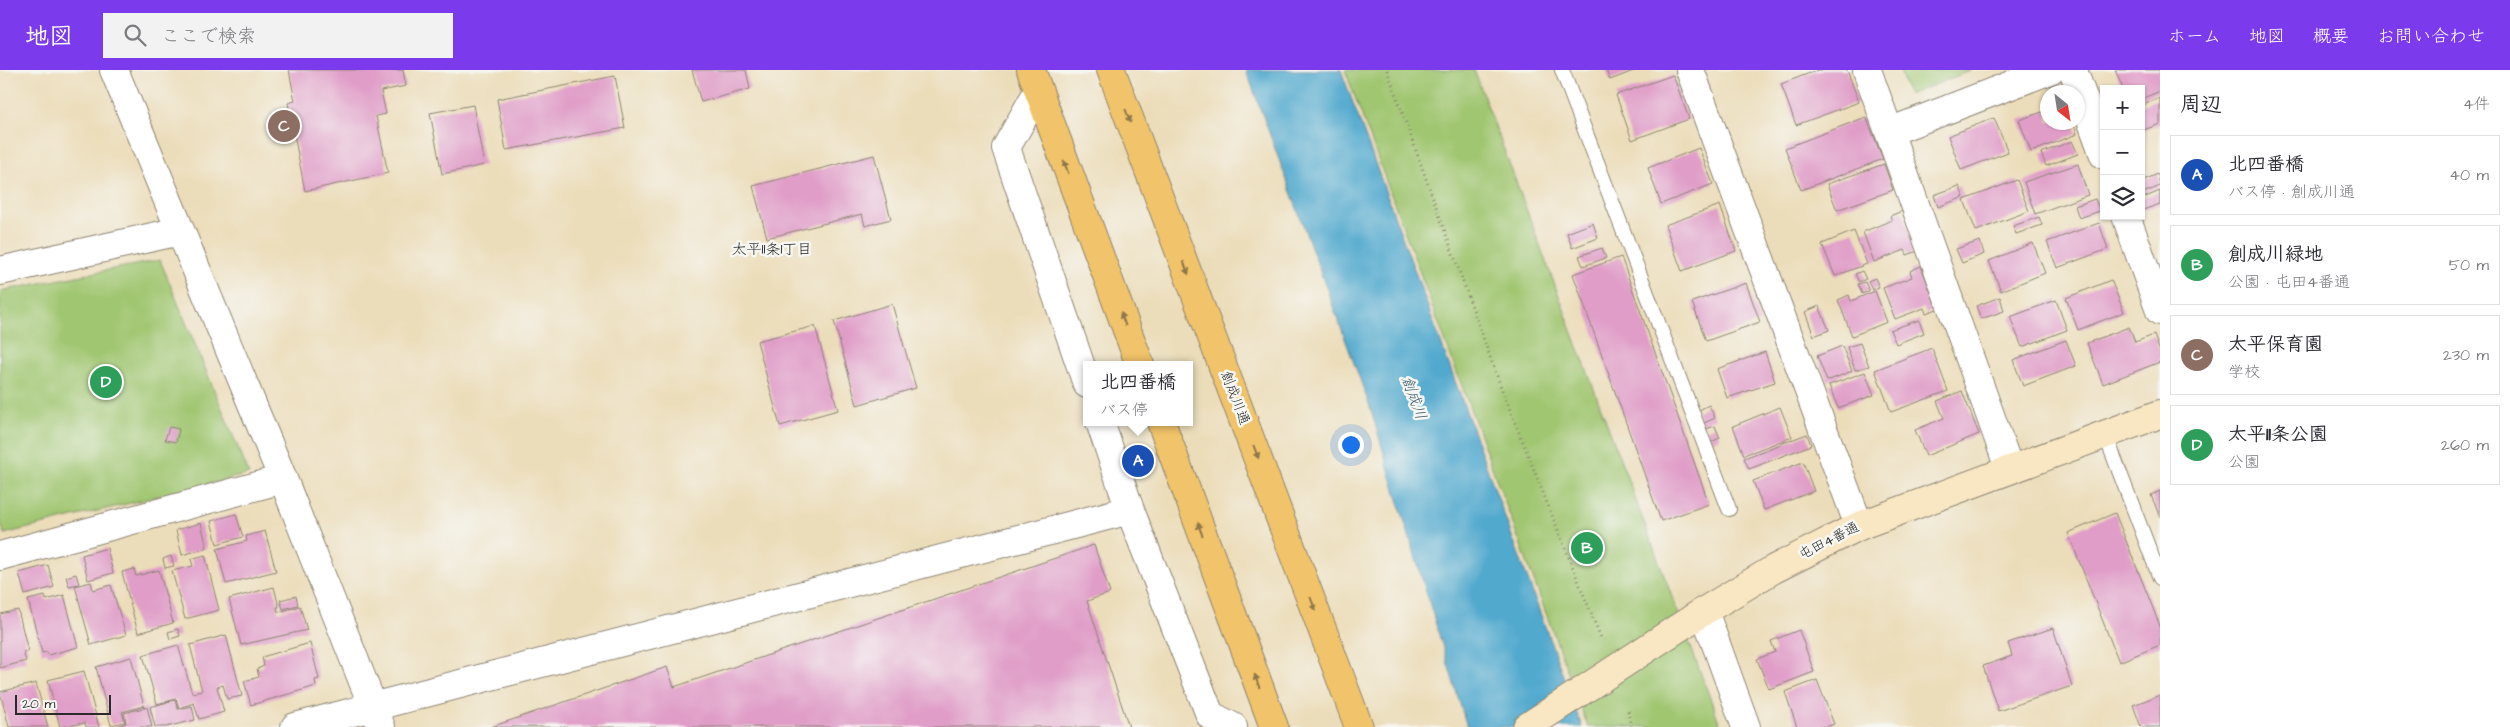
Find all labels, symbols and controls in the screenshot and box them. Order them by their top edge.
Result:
search box [103,13,453,58]
text: 地図 [25,20,73,54]
icon: search [121,21,149,49]
text: ここで検索 [161,23,256,50]
text: ホーム [2168,24,2221,49]
text: 地図 [2249,24,2285,49]
text: 概要 [2313,24,2349,49]
text: お問い合わせ [2377,24,2485,49]
north arrow [2040,85,2085,130]
map controls [2100,85,2145,220]
button: + [2100,85,2145,130]
text: 周辺 [2180,90,2222,119]
text: 4件 [2463,93,2490,115]
pin: C [268,107,300,145]
one-way arrow [1125,108,1132,123]
button: − [2100,130,2145,175]
text: 北四番橋 [2228,151,2304,178]
one-way arrow [1062,159,1070,174]
text: A [2192,164,2202,186]
text: 40 m [2449,164,2489,186]
button: layers [2100,175,2145,220]
text: バス停 · 創成川通 [2228,181,2355,203]
district label: 太平11条1丁目 [732,239,812,260]
text: 創成川緑地 [2228,241,2323,268]
text: B [2191,254,2203,276]
text: 50 m [2449,254,2489,276]
one-way arrow [1183,260,1190,275]
text: 公園 · 屯田4番通 [2228,271,2350,293]
one-way arrow [1119,311,1127,326]
text: 太平保育園 [2228,331,2323,358]
text: C [2191,344,2203,366]
text: 230 m [2443,344,2489,366]
popup [1083,361,1193,426]
text: 学校 [2228,361,2260,383]
pin: D [90,363,122,401]
street label: 創成川通 [1216,368,1254,428]
text: 北四番橋 [1100,369,1176,396]
water label: 創成川 [1396,373,1432,423]
text: バス停 [1100,399,1148,421]
text: 太平11条公園 [2228,421,2328,448]
your location [1338,432,1364,458]
text: D [2192,434,2202,456]
text: 260 m [2441,434,2489,456]
pin: A [1122,442,1154,480]
one-way arrow [1253,445,1260,460]
text: 公園 [2228,451,2260,473]
street label: 屯田4番通 [1795,517,1863,565]
one-way arrow [1196,522,1204,536]
pin: B [1571,529,1603,567]
one-way arrow [1310,597,1317,612]
one-way arrow [1253,673,1261,688]
scale bar [15,692,111,715]
text: 20 m [22,694,55,714]

